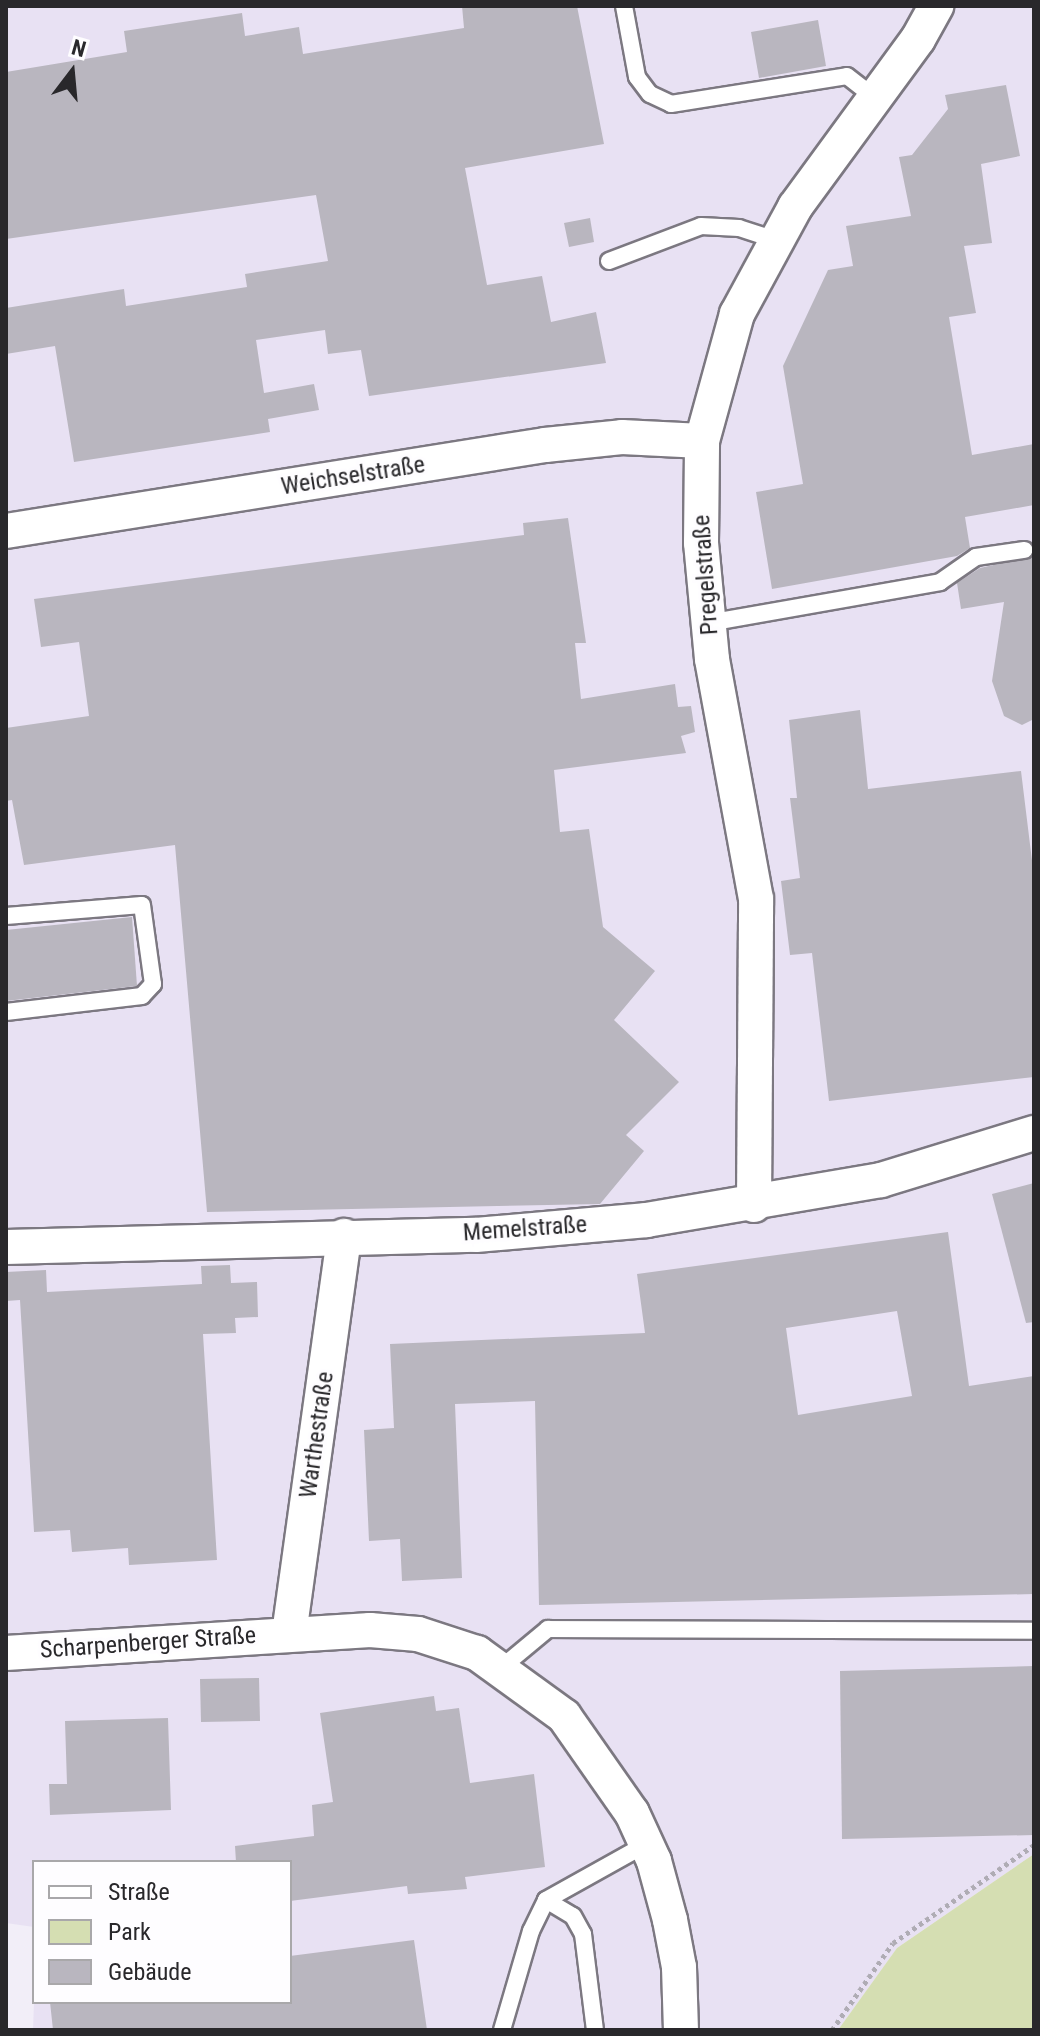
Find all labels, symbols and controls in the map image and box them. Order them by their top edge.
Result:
north arrow [32,32,112,112]
text: N [69,35,89,62]
street label: Weichselstraße [279,450,427,502]
street label: Pregelstraße [687,514,725,636]
street label: Memelstraße [462,1210,588,1248]
street label: Warthestraße [294,1370,340,1500]
street label: Scharpenberger Straße [39,1621,257,1665]
legend [32,1860,292,2004]
text: Straße [108,1878,170,1906]
text: Park [108,1918,151,1946]
text: Gebäude [108,1958,192,1986]

